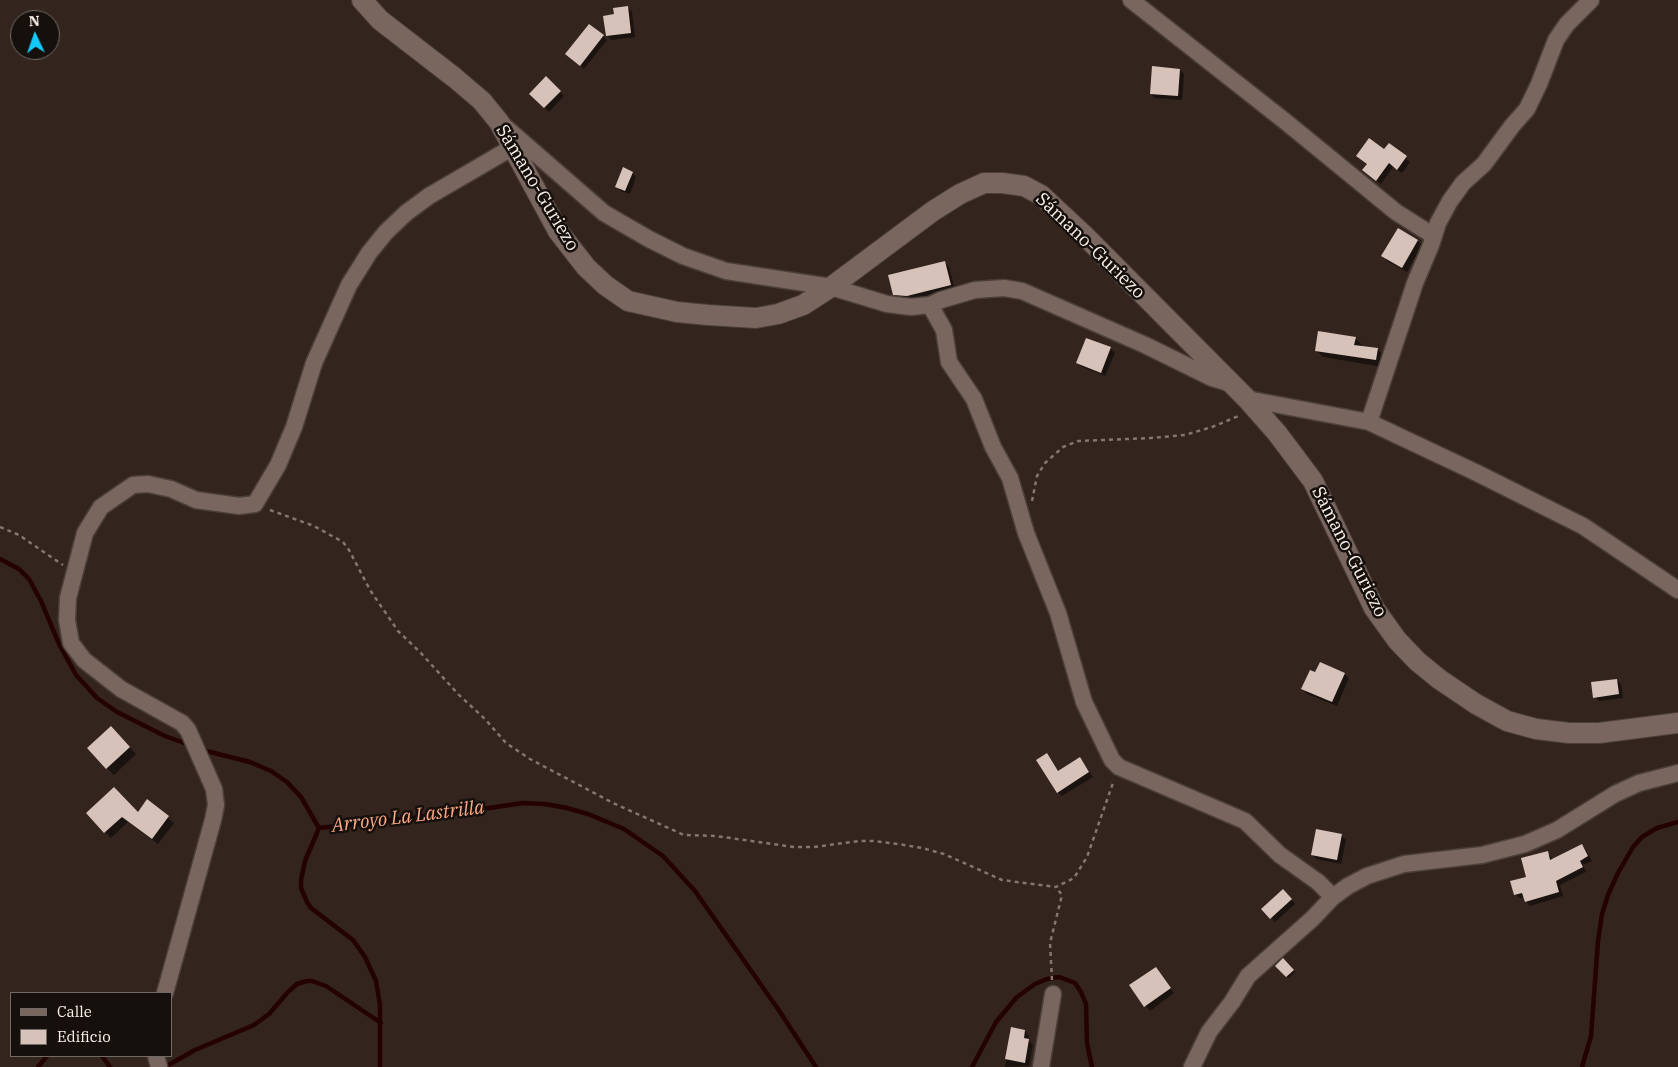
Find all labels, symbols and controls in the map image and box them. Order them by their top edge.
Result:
north arrow [10,10,60,60]
text: N [28,12,40,30]
street label: Sámano-Guriezo [491,121,583,255]
street label: Sámano-Guriezo [1031,188,1149,304]
street label: Sámano-Guriezo [1307,483,1391,621]
water label: Arroyo La Lastrilla [330,796,486,838]
legend [10,992,172,1057]
text: Calle [57,1002,92,1021]
text: Edificio [57,1027,111,1046]

